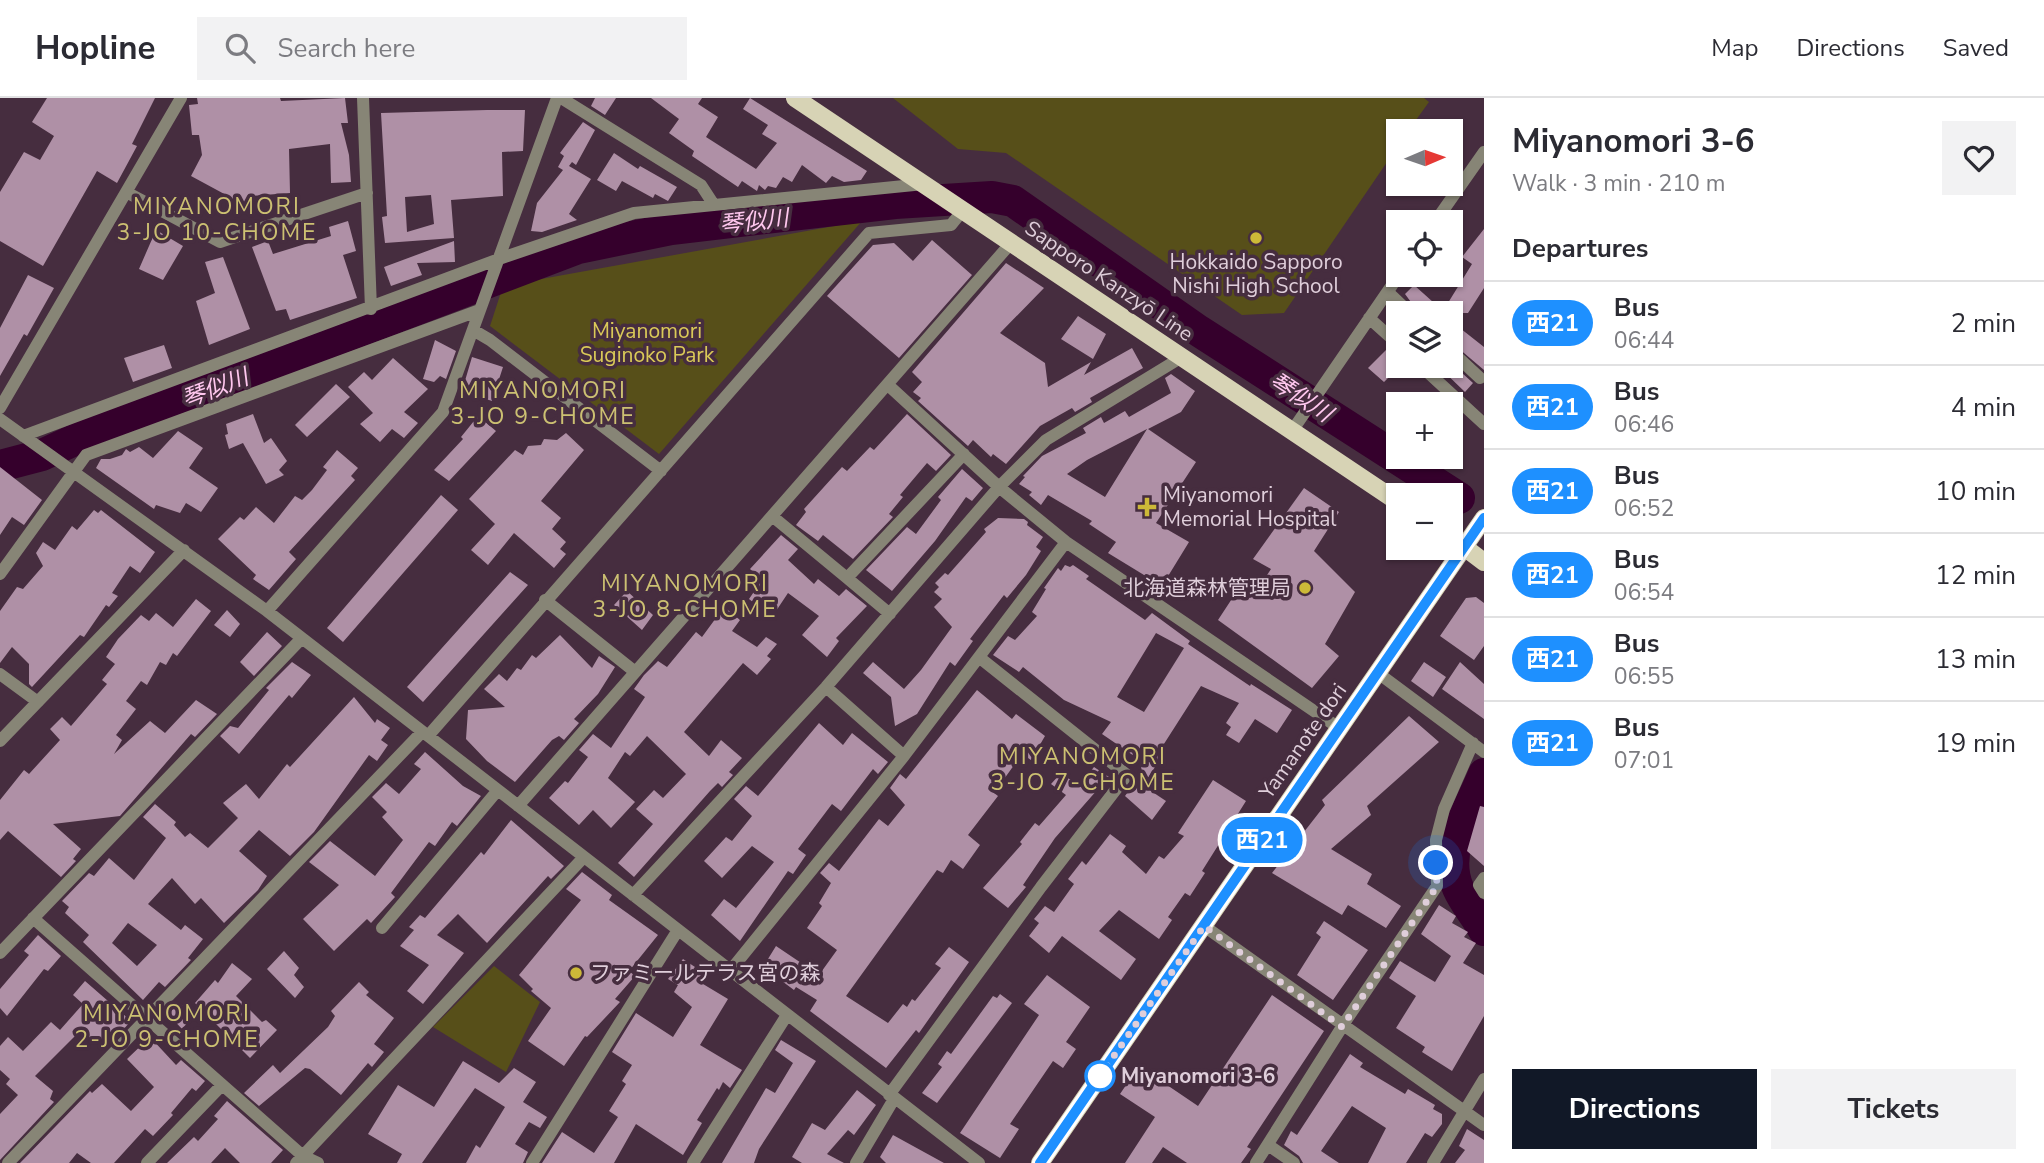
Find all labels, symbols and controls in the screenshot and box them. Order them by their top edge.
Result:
search box [197,17,687,80]
text: Hopline [35,26,155,71]
icon: search [221,29,259,67]
text: Search here [277,31,415,66]
text: Map [1711,32,1758,64]
text: Directions [1796,32,1905,64]
text: Saved [1943,32,2009,64]
north arrow [1386,119,1463,196]
map controls [1386,119,1463,560]
text: Miyanomori 3-6 [1512,119,1755,164]
button: heart [1942,121,2016,195]
text: Walk · 3 min · 210 m [1512,168,1725,199]
district label: MIYANOMORI 3-JO 10-CHOME [117,191,318,248]
water label: 琴似川 [718,202,793,241]
button: locate [1386,210,1463,287]
street label: Sapporo Kanzyō Line [1019,214,1199,348]
marker: Hokkaido Sapporo Nishi High School [1248,230,1264,246]
text: Departures [1512,231,1648,266]
place label: Hokkaido Sapporo Nishi High School [1169,248,1343,300]
text: Bus [1614,290,1659,325]
button: layers [1386,301,1463,378]
text: 2 min [1951,306,2016,341]
text: 西21 [1526,307,1579,339]
park label: Miyanomori Suginoko Park [580,317,715,369]
text: 06:44 [1614,325,1674,356]
water label: 琴似川 [177,361,256,415]
water label: 琴似川 [1263,366,1341,431]
text: Bus [1614,374,1659,409]
district label: MIYANOMORI 3-JO 9-CHOME [450,375,636,432]
text: 4 min [1951,390,2016,425]
text: 西21 [1526,391,1579,423]
button: + [1386,392,1463,469]
text: 06:46 [1614,409,1674,440]
text: Bus [1614,458,1659,493]
text: 10 min [1935,474,2016,509]
text: 西21 [1526,475,1579,507]
place label: Miyanomori Memorial Hospital [1163,481,1337,533]
button: − [1386,483,1463,560]
text: 06:52 [1614,493,1674,524]
marker: Miyanomori Memorial Hospital [1137,497,1157,517]
text: Bus [1614,542,1659,577]
text: 12 min [1935,558,2016,593]
text: 西21 [1526,559,1579,591]
district label: MIYANOMORI 3-JO 8-CHOME [592,568,778,625]
place label: 北海道森林管理局 [1123,574,1291,602]
text: 06:54 [1614,577,1674,608]
marker: 北海道森林管理局 [1297,580,1313,596]
text: Bus [1614,626,1659,661]
text: 13 min [1935,642,2016,677]
text: 西21 [1526,643,1579,675]
text: 06:55 [1614,661,1674,692]
street label: Yamanote dori [1252,678,1353,805]
text: Bus [1614,710,1659,745]
text: 19 min [1935,726,2016,761]
text: 西21 [1526,727,1579,759]
district label: MIYANOMORI 3-JO 7-CHOME [990,741,1176,798]
text: 07:01 [1614,745,1674,776]
line badge: 西21 [1222,817,1302,863]
text: 西21 [1236,824,1288,856]
your location [1418,845,1453,880]
place label: ファミールテラス宮の森 [590,959,821,987]
marker: ファミールテラス宮の森 [568,965,584,981]
district label: MIYANOMORI 2-JO 9-CHOME [74,998,260,1055]
marker: Miyanomori 3-6 [1085,1061,1115,1091]
place label: Miyanomori 3-6 [1121,1062,1275,1090]
button: Directions [1512,1069,1757,1149]
button: Tickets [1771,1069,2016,1149]

